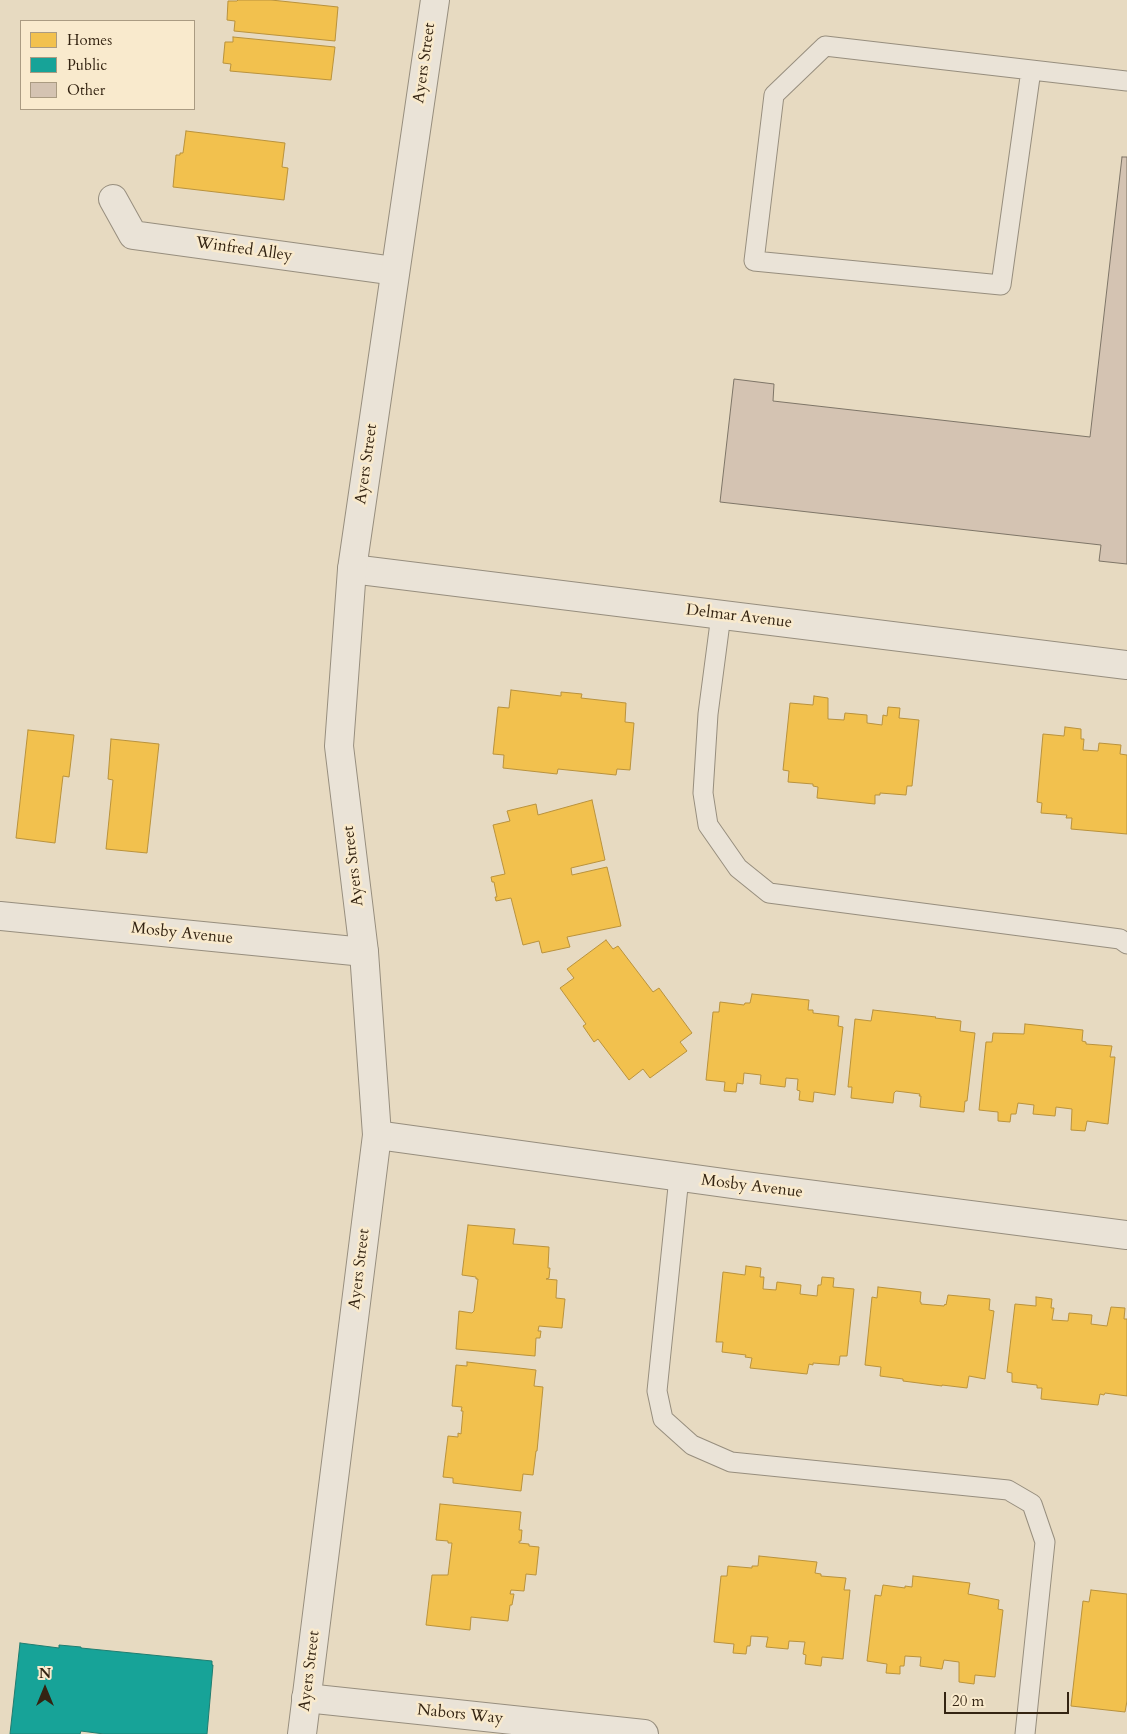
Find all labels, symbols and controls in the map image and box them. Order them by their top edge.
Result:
legend [20,20,195,110]
street label: Ayers Street [410,22,440,104]
text: Homes [67,30,112,50]
text: Public [67,55,107,75]
text: Other [67,80,105,100]
street label: Winfred Alley [194,234,294,266]
street label: Ayers Street [352,423,382,505]
street label: Delmar Avenue [685,601,793,633]
street label: Ayers Street [340,825,368,907]
street label: Mosby Avenue [130,919,234,949]
street label: Mosby Avenue [700,1171,804,1203]
street label: Ayers Street [346,1228,374,1310]
street label: Ayers Street [296,1630,324,1712]
north arrow [20,1664,70,1714]
text: N [39,1664,51,1683]
scale bar [947,1682,1072,1714]
text: 20 m [952,1691,984,1711]
street label: Nabors Way [416,1701,504,1729]

